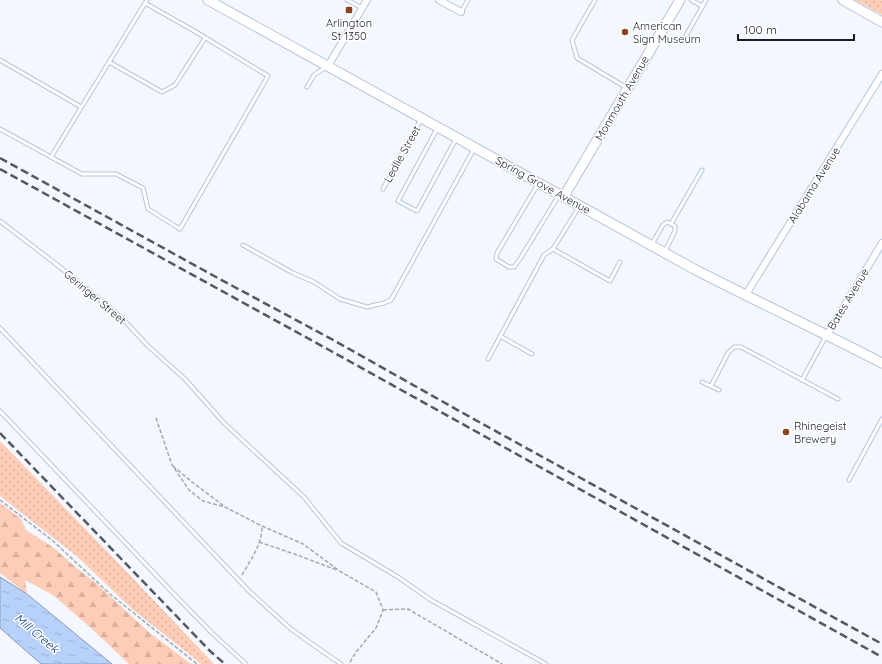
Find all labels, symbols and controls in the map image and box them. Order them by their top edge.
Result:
marker: Arlington St 1350 [344,5,354,15]
place label: Arlington St 1350 [326,16,372,43]
scale bar [738,16,854,42]
place label: American Sign Museum [633,19,701,46]
text: 100 m [744,22,777,37]
marker: American Sign Museum [620,27,630,37]
street label: Monmouth Avenue [592,53,652,143]
street label: Ledlie Street [381,123,423,185]
street label: Alabama Avenue [785,144,843,226]
street label: Spring Grove Avenue [493,153,593,217]
street label: Bates Avenue [824,266,872,332]
street label: Geringer Street [61,267,129,327]
place label: Rhinegeist Brewery [794,419,847,446]
marker: Rhinegeist Brewery [781,427,791,437]
water label: Mill Creek [12,610,64,657]

